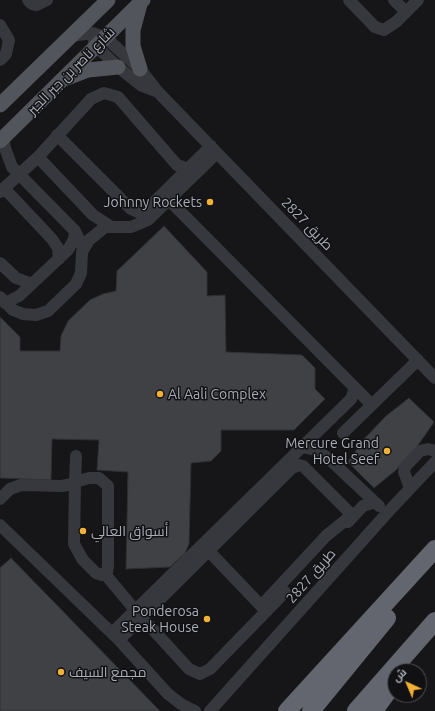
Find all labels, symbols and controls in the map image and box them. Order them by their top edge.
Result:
street label: شارع ناصر بن جبر الجبر [24,24,118,118]
place label: Johnny Rockets [104,194,202,210]
street label: طريق 2827 [278,194,336,254]
marker: Johnny Rockets [205,197,215,207]
place label: Al Aali Complex [168,386,266,402]
marker: Al Aali Complex [155,389,165,399]
place label: Mercure Grand Hotel Seef [285,435,379,468]
marker: Mercure Grand Hotel Seef [382,446,392,456]
place label: أسواق العالي [91,523,168,539]
marker: أسواق العالي [78,526,88,536]
street label: طريق 2827 [283,545,339,607]
place label: Ponderosa Steak House [121,603,199,636]
marker: Ponderosa Steak House [202,614,212,624]
north arrow [387,663,427,703]
place label: مجمع السيف [69,664,146,680]
text: ش [390,666,409,684]
marker: مجمع السيف [56,667,66,677]

